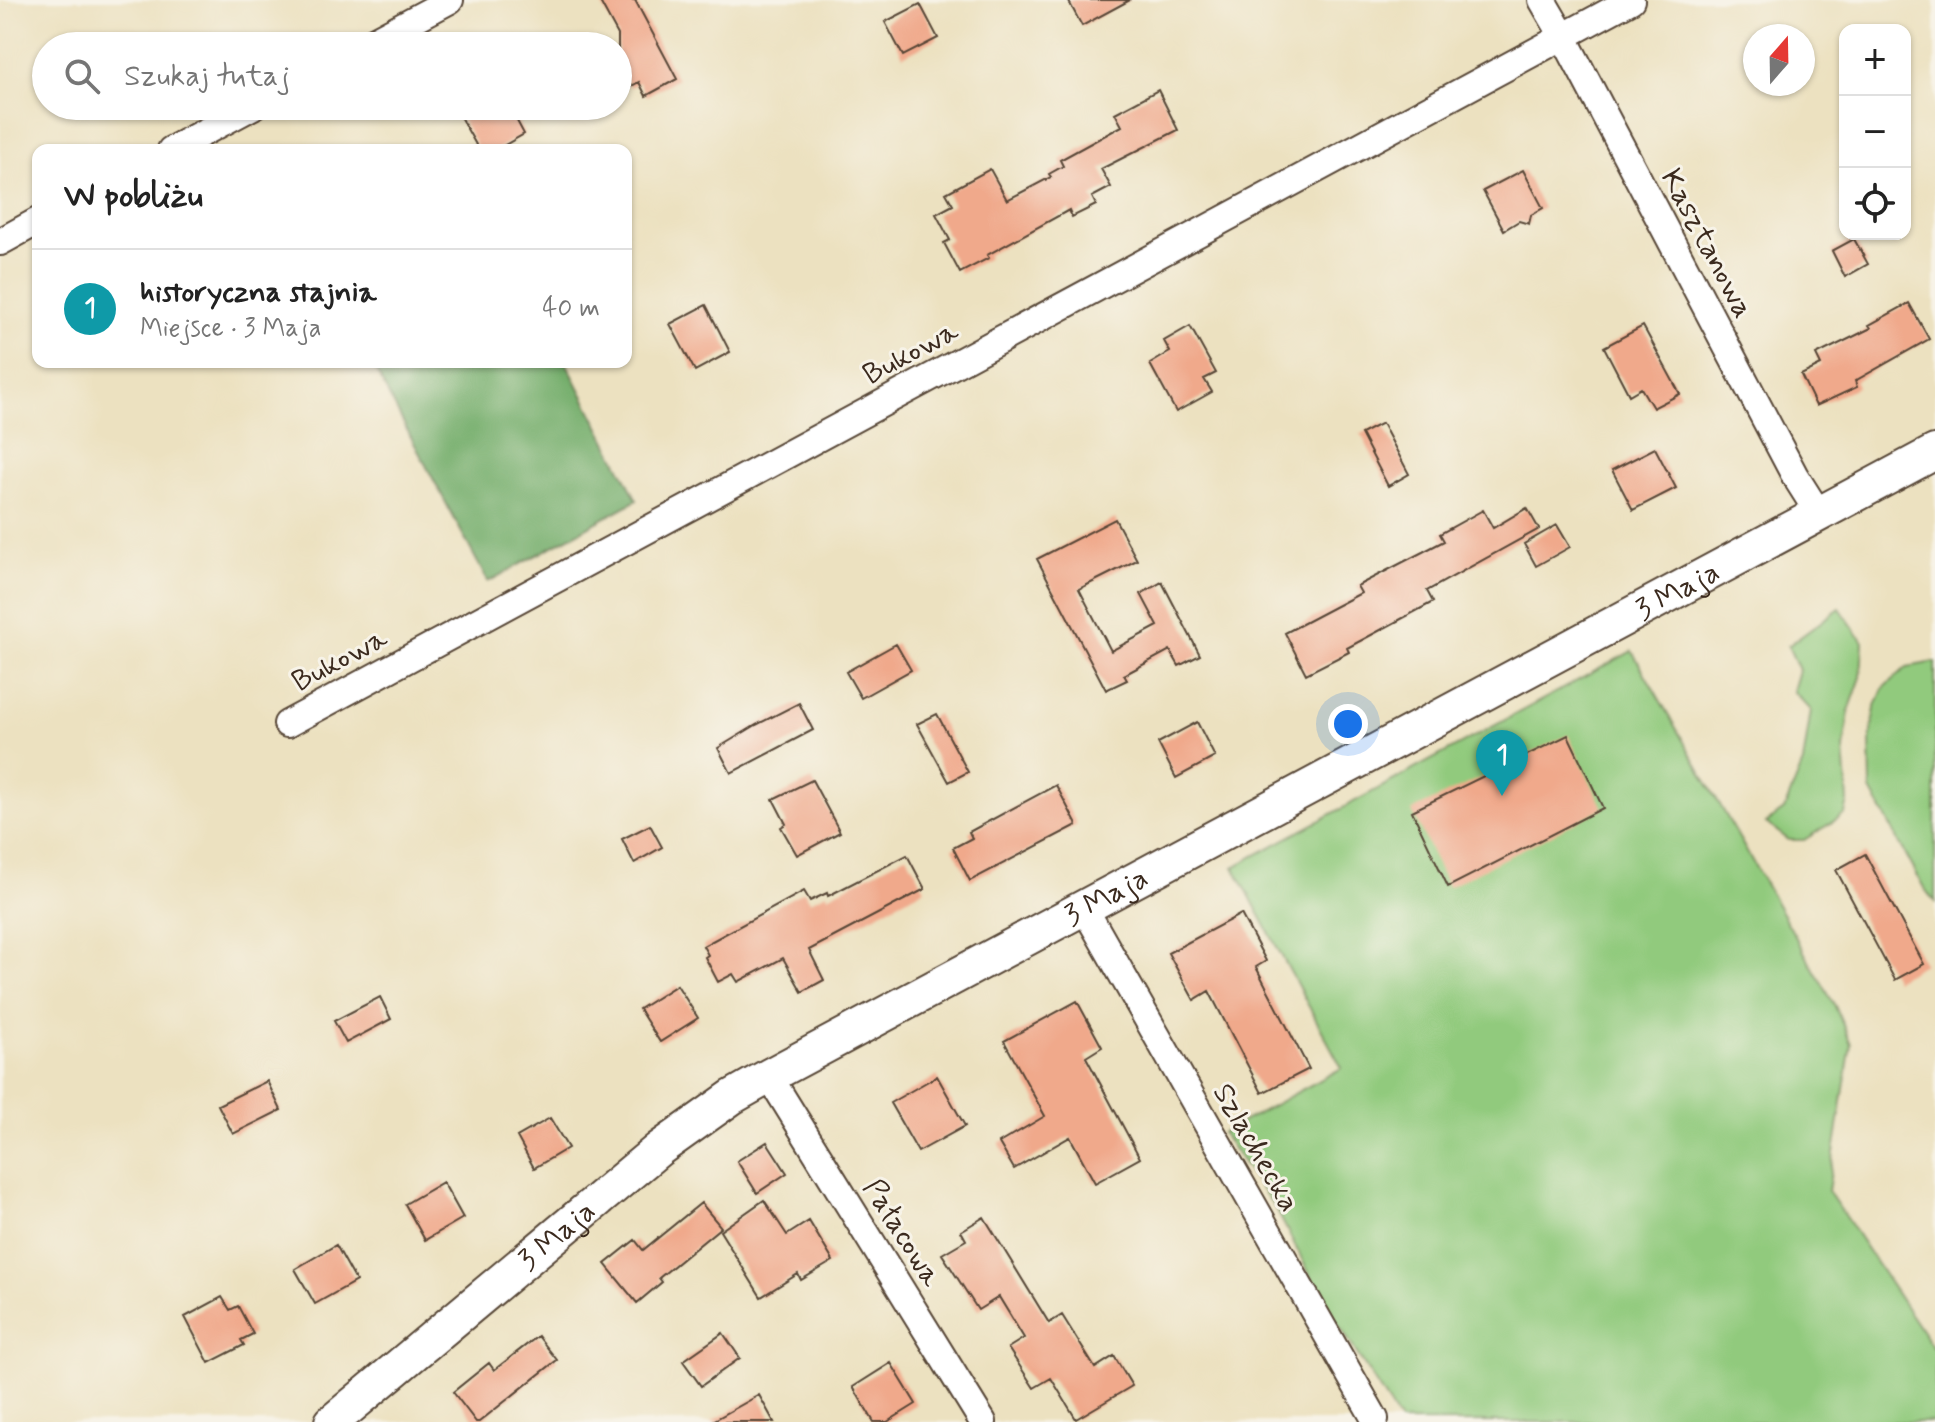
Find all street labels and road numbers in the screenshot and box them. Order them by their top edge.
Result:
street label: Kasztanowa [1651,162,1762,325]
street label: Bukowa [856,312,966,395]
street label: 3 Maja [1629,553,1727,630]
street label: Bukowa [285,619,395,702]
street label: 3 Maja [1058,859,1155,936]
street label: Szlachecka [1203,1076,1308,1219]
street label: Pałacowa [853,1172,951,1295]
street label: 3 Maja [510,1192,604,1280]

